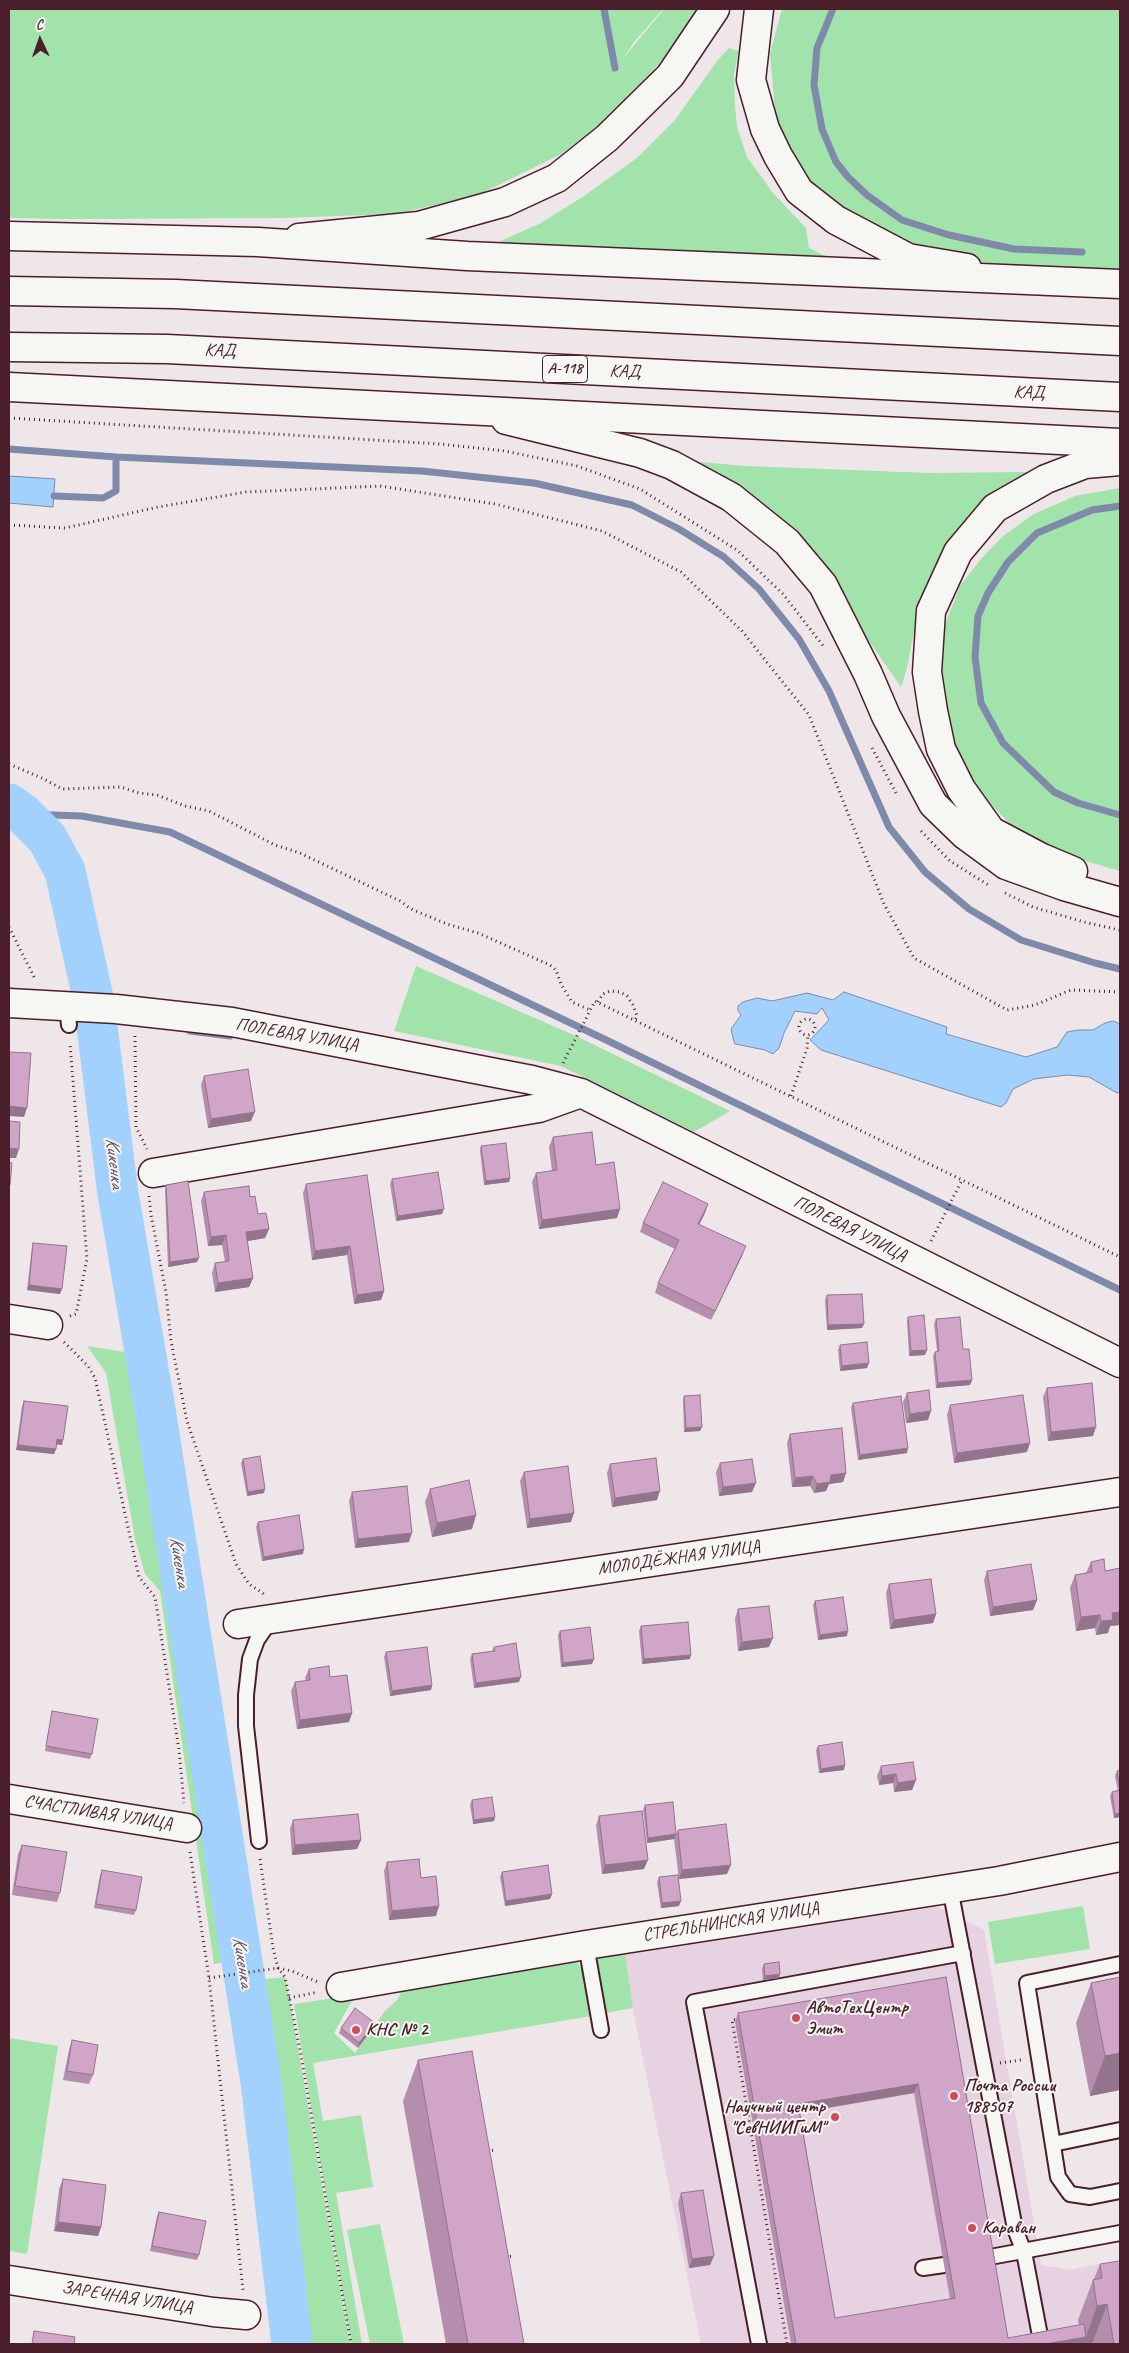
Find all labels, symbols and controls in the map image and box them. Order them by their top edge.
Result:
north arrow [15,15,65,65]
text: С [35,16,43,33]
street label: КАД [204,339,236,363]
road number: А-118 [542,356,588,382]
street label: КАД [609,360,641,384]
street label: КАД [1013,381,1045,405]
street label: ПОЛЕВАЯ УЛИЦА [234,1014,360,1056]
water label: Кикенка [100,1136,128,1190]
street label: ПОЛЕВАЯ УЛИЦА [790,1191,910,1267]
water label: Кикенка [164,1535,194,1589]
street label: МОЛОДЁЖНАЯ УЛИЦА [596,1536,762,1580]
street label: СЧАСТЛИВАЯ УЛИЦА [23,1791,173,1835]
street label: СТРЕЛЬНИНСКАЯ УЛИЦА [641,1897,821,1947]
water label: Кикенка [227,1935,257,1989]
place label: АвтоТехЦентр Эмит [806,1997,908,2040]
marker: АвтоТехЦентр Эмит [790,2012,802,2024]
place label: КНС № 2 [366,2019,428,2041]
marker: КНС № 2 [350,2024,362,2036]
place label: Почта России 188507 [964,2075,1055,2118]
marker: Почта России 188507 [948,2090,960,2102]
place label: Научный центр "СевНИИГиМ" [724,2096,825,2138]
marker: Научный центр "СевНИИГиМ" [829,2111,841,2123]
place label: Караван [982,2217,1035,2239]
marker: Караван [966,2222,978,2234]
street label: ЗАРЕЧНАЯ УЛИЦА [60,2277,194,2319]

